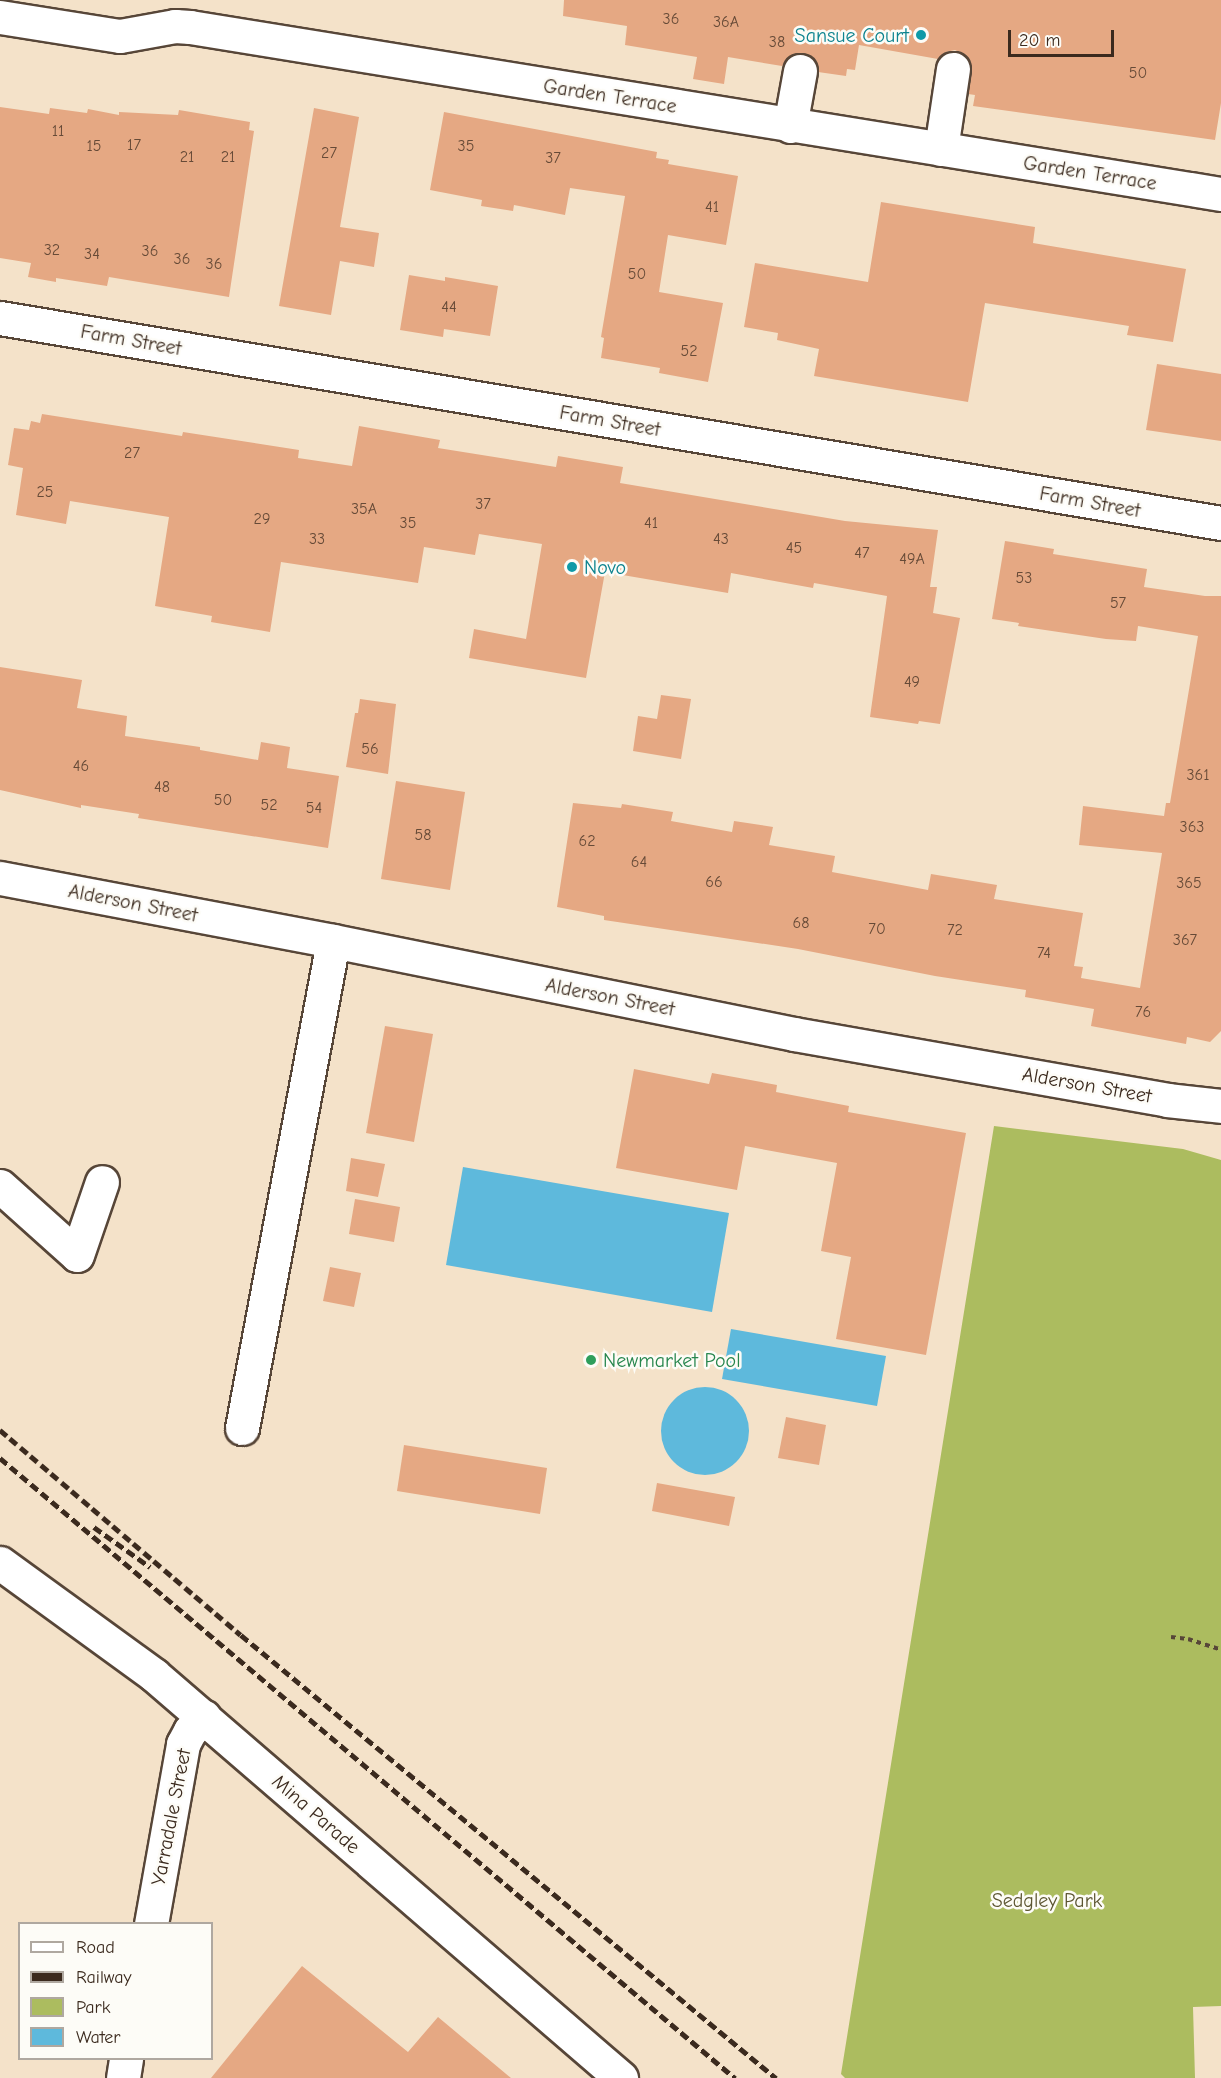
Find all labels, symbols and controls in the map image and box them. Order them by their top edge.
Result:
house number: 36 [663,9,679,29]
house number: 36A [713,12,739,32]
scale bar [1011,18,1118,56]
place label: Sansue Court [795,23,909,47]
marker: Sansue Court [914,28,928,42]
text: 20 m [1019,30,1060,51]
house number: 38 [769,32,785,52]
house number: 50 [1129,63,1147,83]
street label: Garden Terrace [542,74,678,118]
house number: 11 [52,121,64,141]
house number: 17 [127,135,141,155]
house number: 15 [86,136,102,156]
house number: 35 [458,136,474,156]
house number: 27 [321,143,337,163]
house number: 21 [180,147,194,167]
house number: 21 [221,147,235,167]
house number: 37 [545,148,561,168]
street label: Garden Terrace [1022,151,1158,195]
house number: 41 [705,197,719,217]
house number: 32 [44,240,60,260]
house number: 36 [142,241,158,261]
house number: 34 [84,244,100,264]
house number: 36 [174,249,190,269]
house number: 36 [206,254,222,274]
house number: 50 [628,264,646,284]
house number: 44 [441,297,457,317]
street label: Farm Street [79,319,183,361]
house number: 52 [680,341,698,361]
street label: Farm Street [558,400,662,442]
house number: 27 [124,443,140,463]
street label: Farm Street [1038,481,1142,523]
house number: 25 [36,482,54,502]
house number: 37 [475,494,491,514]
house number: 35A [351,499,377,519]
house number: 29 [254,509,270,529]
house number: 35 [400,513,416,533]
house number: 41 [644,513,658,533]
house number: 33 [309,529,325,549]
house number: 43 [713,529,729,549]
house number: 45 [786,538,802,558]
house number: 47 [854,543,870,563]
house number: 49A [899,549,925,569]
place label: Novo [584,555,626,579]
marker: Novo [565,560,579,574]
house number: 53 [1016,568,1032,588]
house number: 57 [1110,593,1126,613]
house number: 49 [904,672,920,692]
house number: 56 [361,739,379,759]
house number: 46 [73,756,89,776]
house number: 361 [1186,765,1210,785]
house number: 48 [154,777,170,797]
house number: 50 [214,790,232,810]
house number: 52 [260,795,278,815]
house number: 54 [306,798,322,818]
house number: 363 [1180,817,1204,837]
house number: 58 [415,825,431,845]
house number: 62 [578,831,596,851]
house number: 64 [631,852,647,872]
house number: 66 [705,872,723,892]
house number: 365 [1176,873,1202,893]
street label: Alderson Street [66,879,200,927]
house number: 68 [793,913,809,933]
house number: 70 [868,919,886,939]
house number: 72 [947,920,963,940]
house number: 367 [1173,930,1197,950]
house number: 74 [1037,943,1051,963]
street label: Alderson Street [543,973,677,1021]
house number: 76 [1135,1002,1151,1022]
street label: Alderson Street [1020,1062,1154,1108]
place label: Newmarket Pool [603,1348,741,1372]
marker: Newmarket Pool [584,1353,598,1367]
street label: Yarradale Street [146,1747,196,1887]
street label: Mina Parade [267,1769,365,1859]
park label: Sedgley Park [992,1888,1102,1912]
legend [18,1922,213,2060]
text: Road [76,1937,115,1958]
text: Railway [76,1967,132,1988]
text: Park [76,1997,110,2018]
text: Water [76,2027,120,2048]

